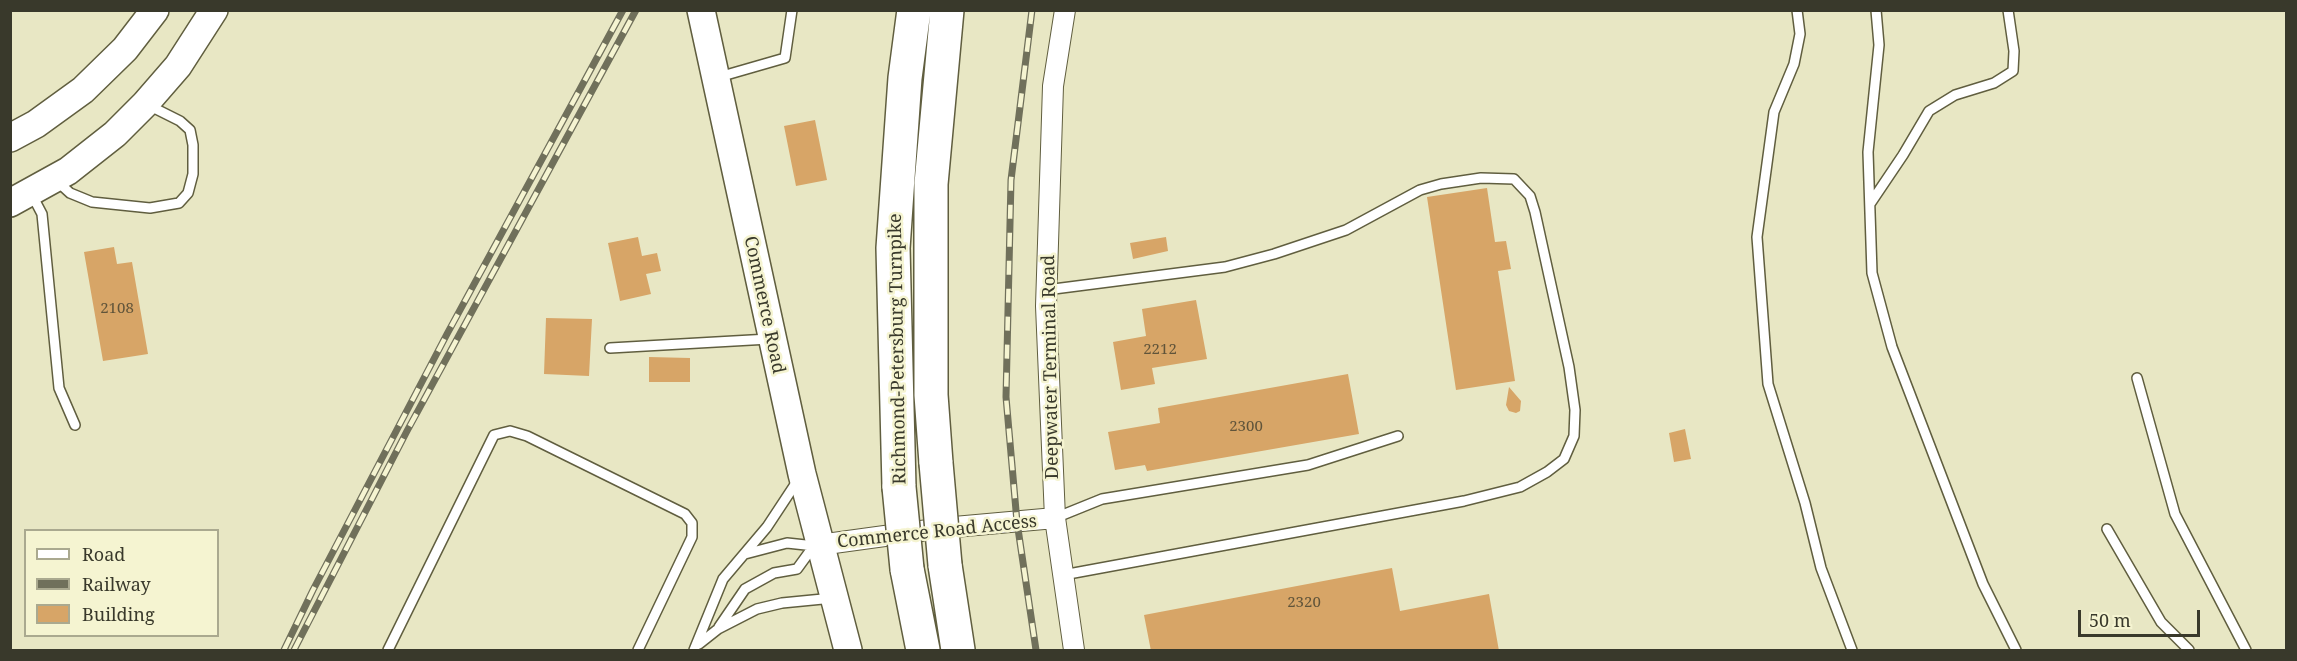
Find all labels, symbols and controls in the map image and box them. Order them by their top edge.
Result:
street label: Richmond-Petersburg Turnpike [885,213,911,485]
street label: Commerce Road [739,234,789,376]
street label: Deepwater Terminal Road [1038,255,1064,479]
house number: 2108 [100,300,134,318]
house number: 2212 [1143,341,1177,359]
house number: 2300 [1229,418,1263,436]
street label: Commerce Road Access [836,511,1038,553]
legend [24,529,219,637]
text: Road [82,542,125,566]
text: Railway [82,572,151,596]
house number: 2320 [1287,594,1321,612]
scale bar [2081,598,2202,636]
text: Building [82,602,155,626]
text: 50 m [2089,608,2131,632]

